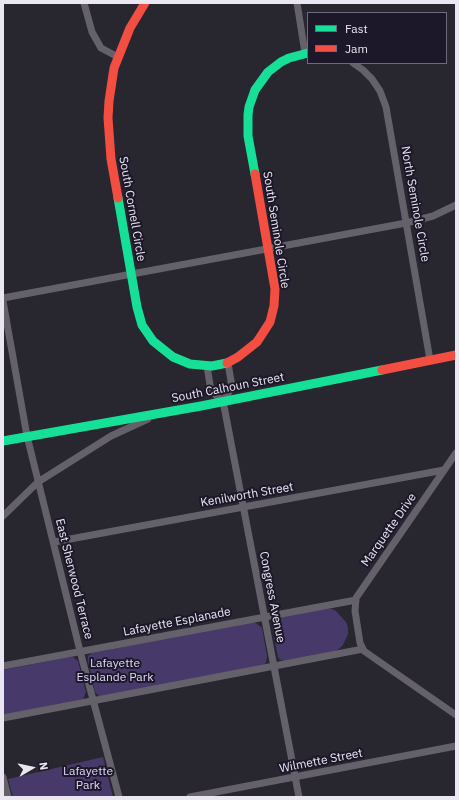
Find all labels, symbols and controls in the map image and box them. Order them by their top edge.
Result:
legend [307,12,447,64]
text: Fast [345,21,368,36]
text: Jam [345,41,368,56]
street label: North Seminole Circle [398,145,432,263]
street label: South Cornell Circle [116,155,148,263]
street label: South Seminole Circle [260,170,292,290]
street label: South Calhoun Street [170,370,286,406]
street label: Kenilworth Street [199,480,295,510]
street label: Marquette Drive [358,490,420,570]
street label: East Sherwood Terrace [52,517,96,641]
street label: Congress Avenue [256,550,288,644]
street label: Lafayette Esplanade [122,605,232,639]
park label: Lafayette Esplande Park [77,657,153,685]
street label: Wilmette Street [278,746,364,776]
north arrow [12,748,52,788]
text: N [36,761,51,771]
park label: Lafayette Park [63,765,113,793]

